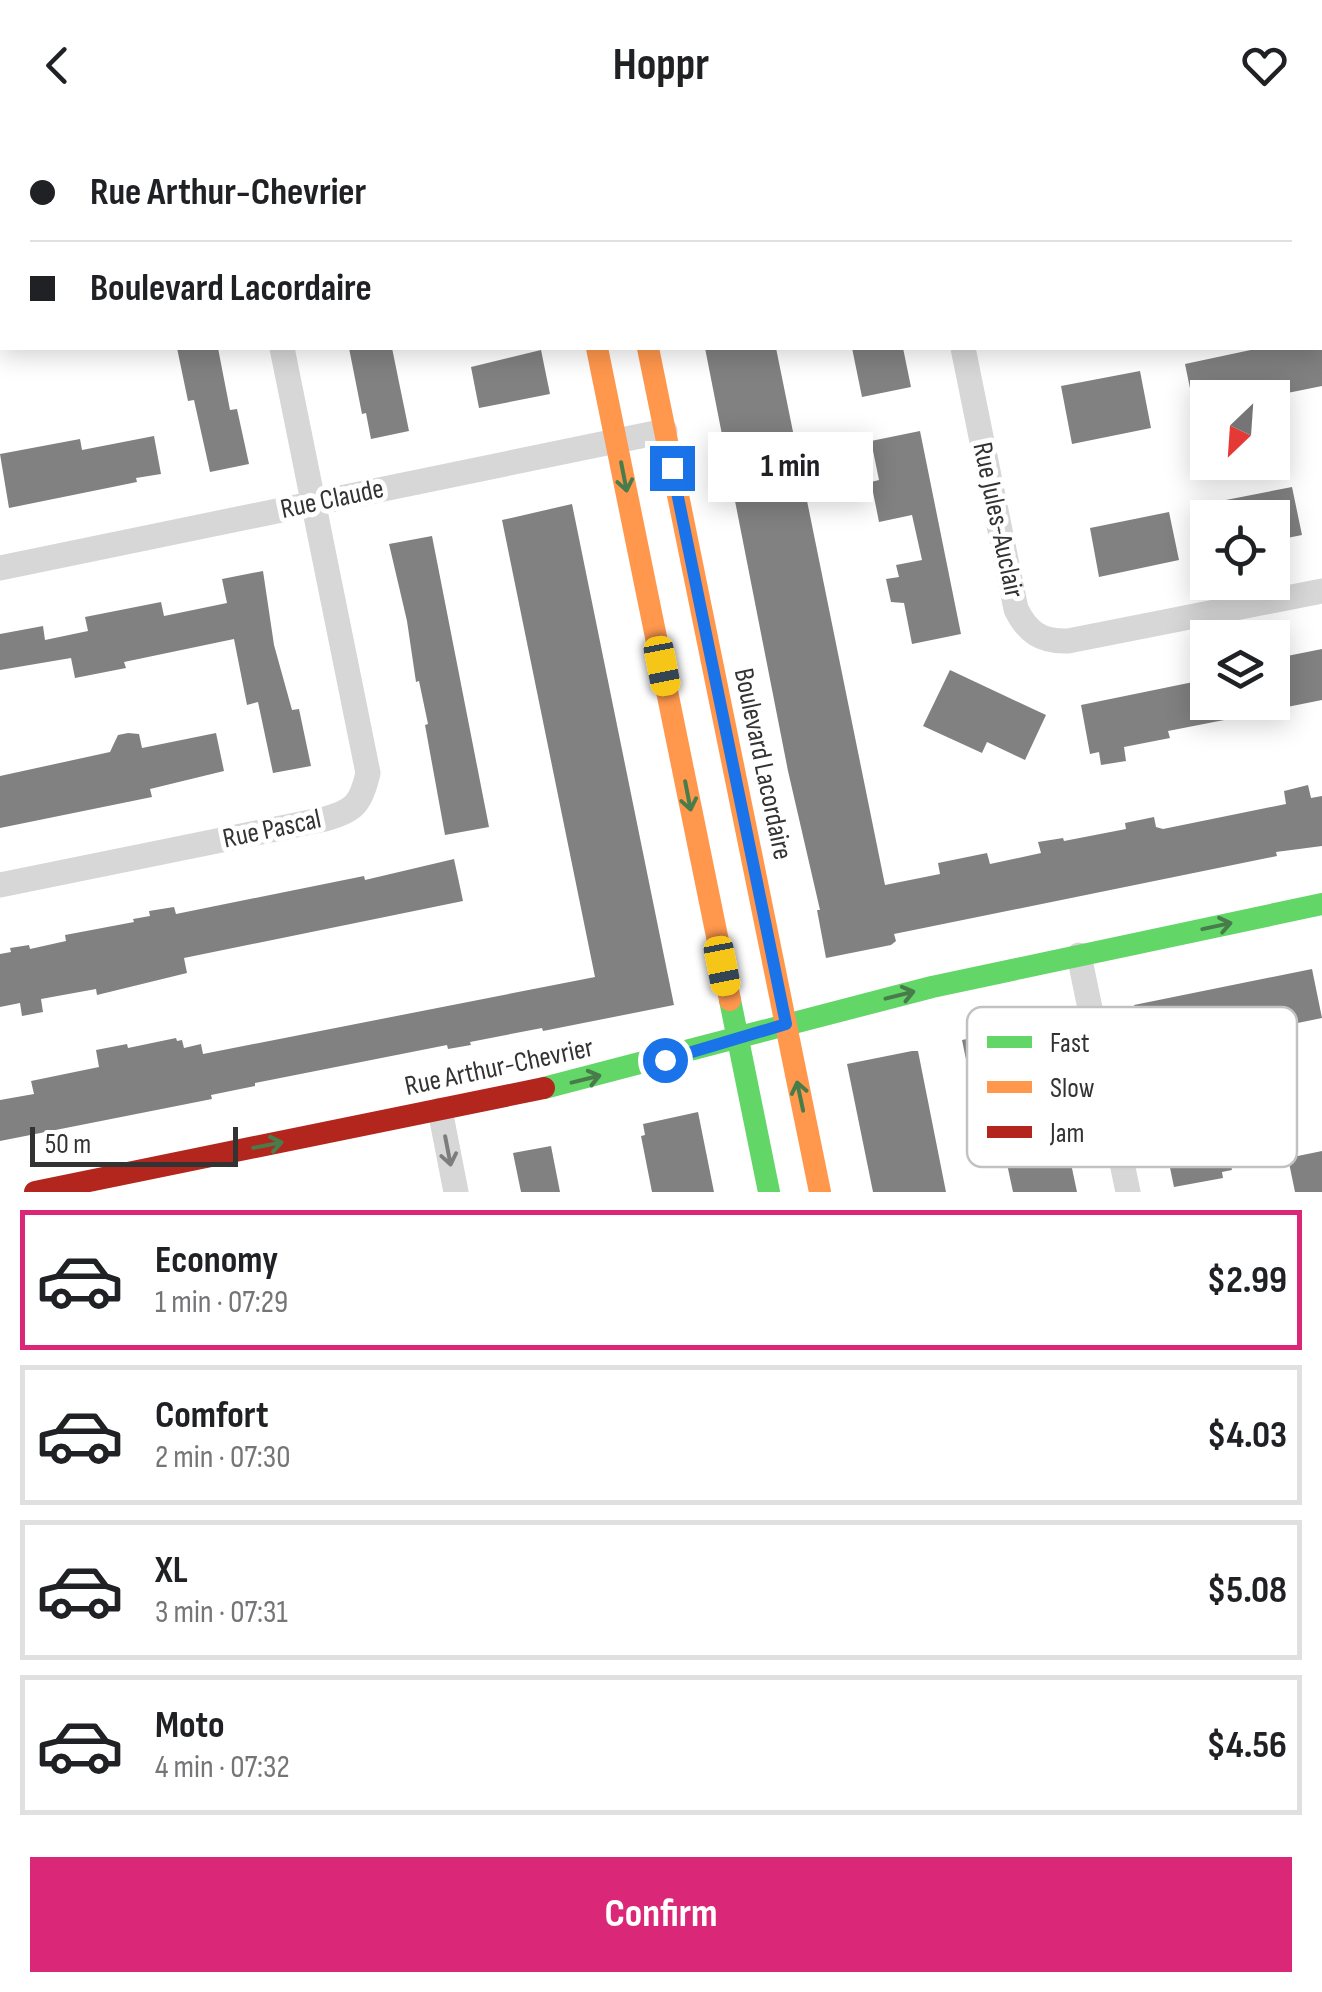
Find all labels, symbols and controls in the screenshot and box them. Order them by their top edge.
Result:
icon: back [30,38,85,93]
text: Hoppr [613,38,709,93]
icon: heart [1237,38,1292,93]
text: Rue Arthur-Chevrier [90,170,366,215]
text: Boulevard Lacordaire [90,266,372,311]
north arrow [1190,380,1290,480]
map controls [1190,380,1290,720]
callout: 1 min [707,433,872,503]
street label: Rue Jules-Auclair [965,439,1031,601]
route end [650,446,695,491]
text: 1 min [761,447,820,486]
one-way arrow [615,460,634,492]
street label: Rue Claude [277,472,387,526]
button: locate [1190,500,1290,600]
button: layers [1190,620,1290,720]
car [642,634,682,698]
street label: Boulevard Lacordaire [727,665,799,863]
one-way arrow [680,779,699,811]
street label: Rue Pascal [220,803,324,855]
one-way arrow [1200,916,1232,934]
car [702,934,742,998]
one-way arrow [884,985,915,1004]
legend [967,1007,1297,1167]
text: Fast [1050,1027,1089,1060]
street label: Rue Arthur-Chevrier [402,1031,596,1103]
route start [643,1038,688,1083]
one-way arrow [570,1069,601,1088]
text: Slow [1050,1072,1095,1105]
one-way arrow [790,1081,809,1113]
text: Jam [1049,1117,1085,1150]
scale bar [30,1122,238,1166]
text: 50 m [45,1128,91,1161]
one-way arrow [439,1134,458,1166]
one-way arrow [251,1135,283,1154]
icon: car [35,1235,125,1325]
text: Economy [155,1238,278,1283]
text: $2.99 [1207,1258,1287,1303]
text: 1 min · 07:29 [155,1283,288,1322]
icon: car [35,1390,125,1480]
text: Comfort [155,1393,269,1438]
text: $4.03 [1207,1413,1287,1458]
text: 2 min · 07:30 [155,1438,291,1477]
icon: car [35,1545,125,1635]
text: XL [155,1548,188,1593]
text: $5.08 [1207,1568,1287,1613]
text: 3 min · 07:31 [155,1593,288,1632]
icon: car [35,1700,125,1790]
text: Moto [155,1703,225,1748]
text: $4.56 [1207,1723,1287,1768]
text: 4 min · 07:32 [155,1748,290,1787]
button: Confirm [30,1857,1292,1972]

